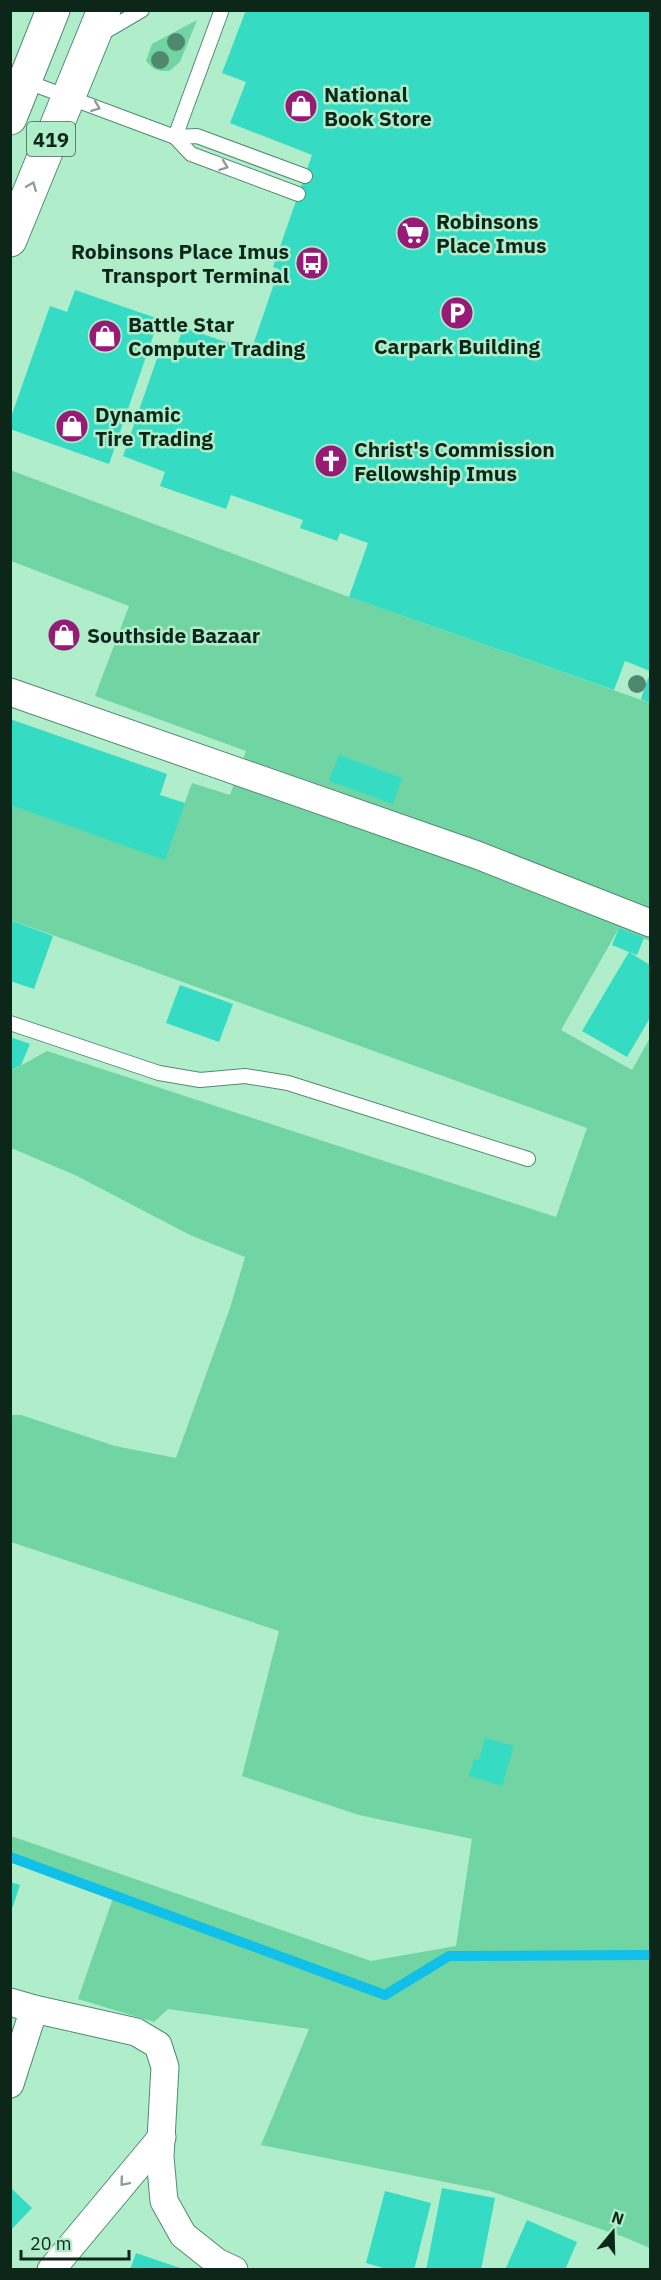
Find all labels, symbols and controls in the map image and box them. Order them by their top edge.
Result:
place label: National Book Store [324,80,432,132]
shop icon: National Book Store [283,88,319,124]
one-way arrow [90,100,101,112]
road number: 419 [27,122,75,156]
one-way arrow [218,159,229,172]
one-way arrow [25,181,37,192]
place label: Robinsons Place Imus [436,207,547,259]
supermarket icon: Robinsons Place Imus [395,215,431,251]
place label: Robinsons Place Imus Transport Terminal [71,237,289,289]
bus stop icon: Robinsons Place Imus Transport Terminal [294,245,330,281]
parking icon: Carpark Building [439,295,475,331]
place label: Battle Star Computer Trading [128,310,306,362]
shop icon: Battle Star Computer Trading [87,318,123,354]
place label: Carpark Building [374,332,540,360]
place label: Dynamic Tire Trading [95,400,213,452]
shop icon: Dynamic Tire Trading [54,408,90,444]
place label: Christ's Commission Fellowship Imus [354,435,555,487]
church icon: Christ's Commission Fellowship Imus [313,443,349,479]
shop icon: Southside Bazaar [46,617,82,653]
place label: Southside Bazaar [87,621,261,649]
one-way arrow [121,2175,132,2186]
north arrow [583,2202,643,2262]
text: N [609,2206,627,2229]
scale bar [21,2223,129,2261]
text: 20 m [30,2232,72,2255]

